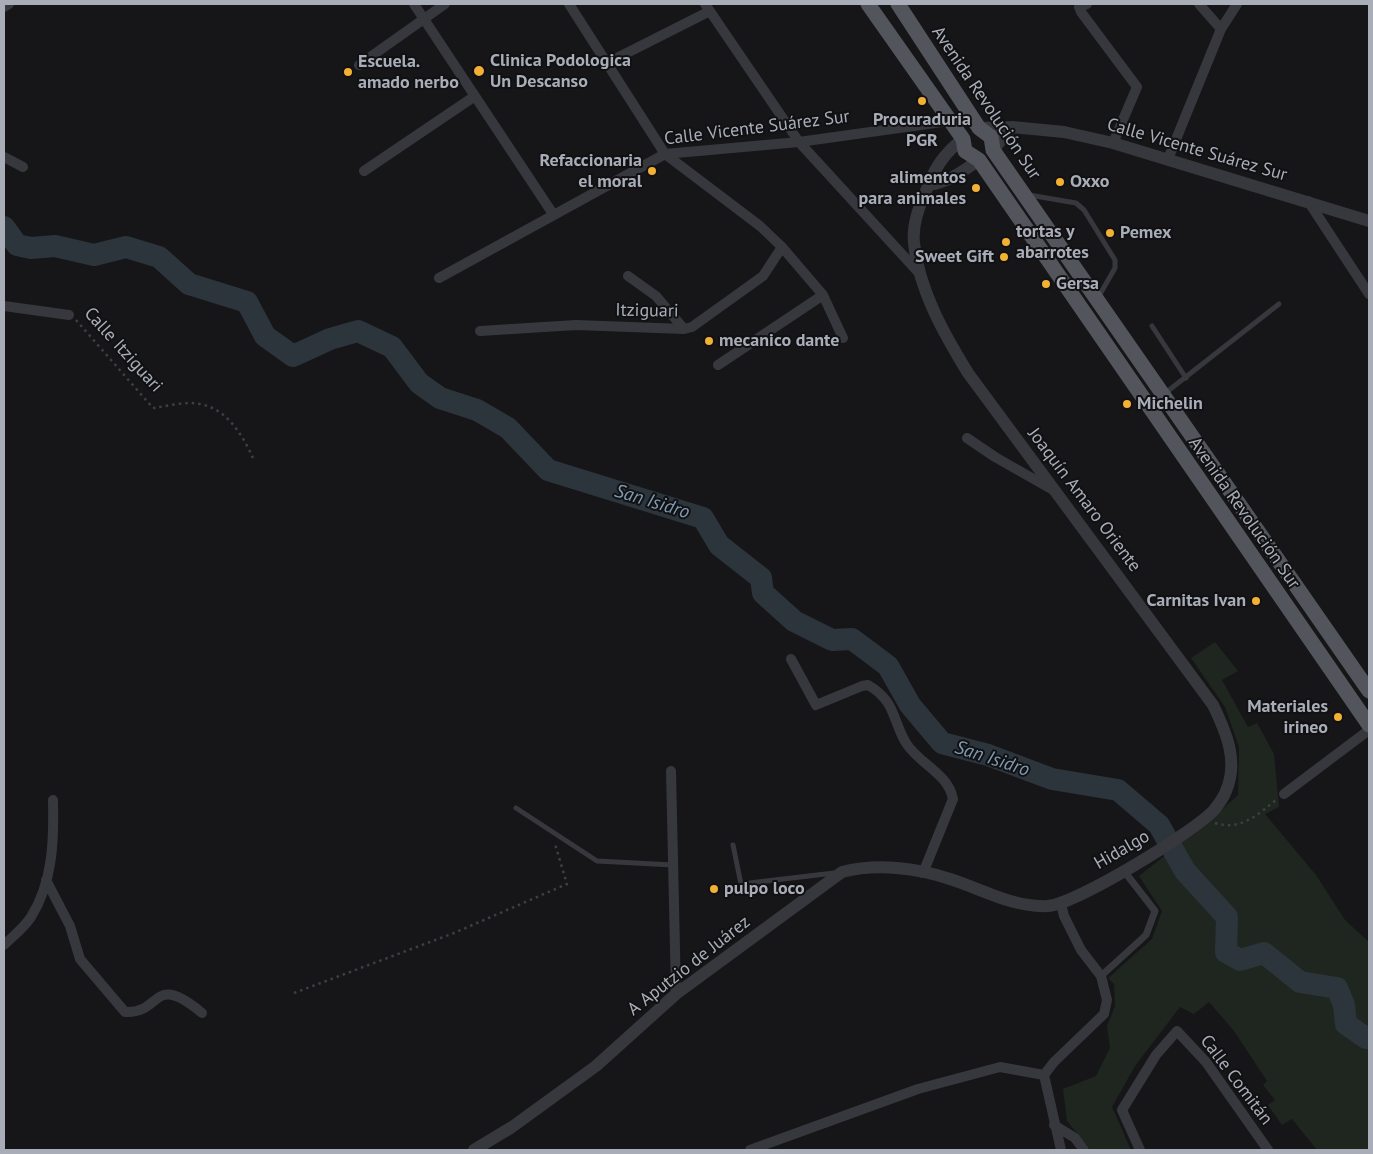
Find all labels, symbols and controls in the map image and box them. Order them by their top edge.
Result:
street label: Avenida Revolución Sur [927,22,1045,184]
place label: Clinica Podologica Un Descanso [490,50,631,92]
place label: Escuela. amado nerbo [358,51,459,94]
marker: Clinica Podologica Un Descanso [472,64,486,78]
marker: Escuela. amado nerbo [342,66,354,78]
marker: Procuraduria PGR [916,95,928,107]
street label: Calle Vicente Suárez Sur [663,106,851,150]
place label: Procuraduria PGR [873,109,971,152]
street label: Calle Vicente Suárez Sur [1104,114,1290,186]
place label: Refaccionaria el moral [540,150,642,192]
marker: Refaccionaria el moral [646,165,658,177]
place label: alimentos para animales [859,167,966,210]
place label: Oxxo [1070,171,1110,193]
marker: Oxxo [1054,176,1066,188]
marker: alimentos para animales [970,182,982,194]
place label: tortas y abarrotes [1016,221,1089,264]
place label: Pemex [1120,222,1171,244]
marker: Pemex [1104,227,1116,239]
marker: tortas y abarrotes [1000,236,1012,248]
place label: Sweet Gift [915,246,994,268]
marker: Sweet Gift [998,251,1010,263]
place label: Gersa [1056,273,1099,295]
marker: Gersa [1040,278,1052,290]
street label: Itziguari [615,300,679,322]
street label: Calle Itziguari [79,303,167,397]
place label: mecanico dante [719,330,839,352]
marker: mecanico dante [703,335,715,347]
place label: Michelin [1137,393,1203,415]
marker: Michelin [1121,398,1133,410]
street label: Joaquín Amaro Oriente [1023,424,1145,576]
street label: Avenida Revolución Sur [1184,433,1304,593]
water label: San Isidro [612,480,692,524]
place label: Carnitas Ivan [1146,590,1246,612]
marker: Carnitas Ivan [1250,595,1262,607]
place label: Materiales irineo [1247,696,1328,739]
marker: Materiales irineo [1332,711,1344,723]
water label: San Isidro [952,736,1032,782]
street label: Hidalgo [1091,826,1153,874]
place label: pulpo loco [724,878,805,900]
marker: pulpo loco [708,883,720,895]
street label: A Aputzio de Juárez [624,912,754,1020]
street label: Calle Comitán [1195,1031,1277,1129]

